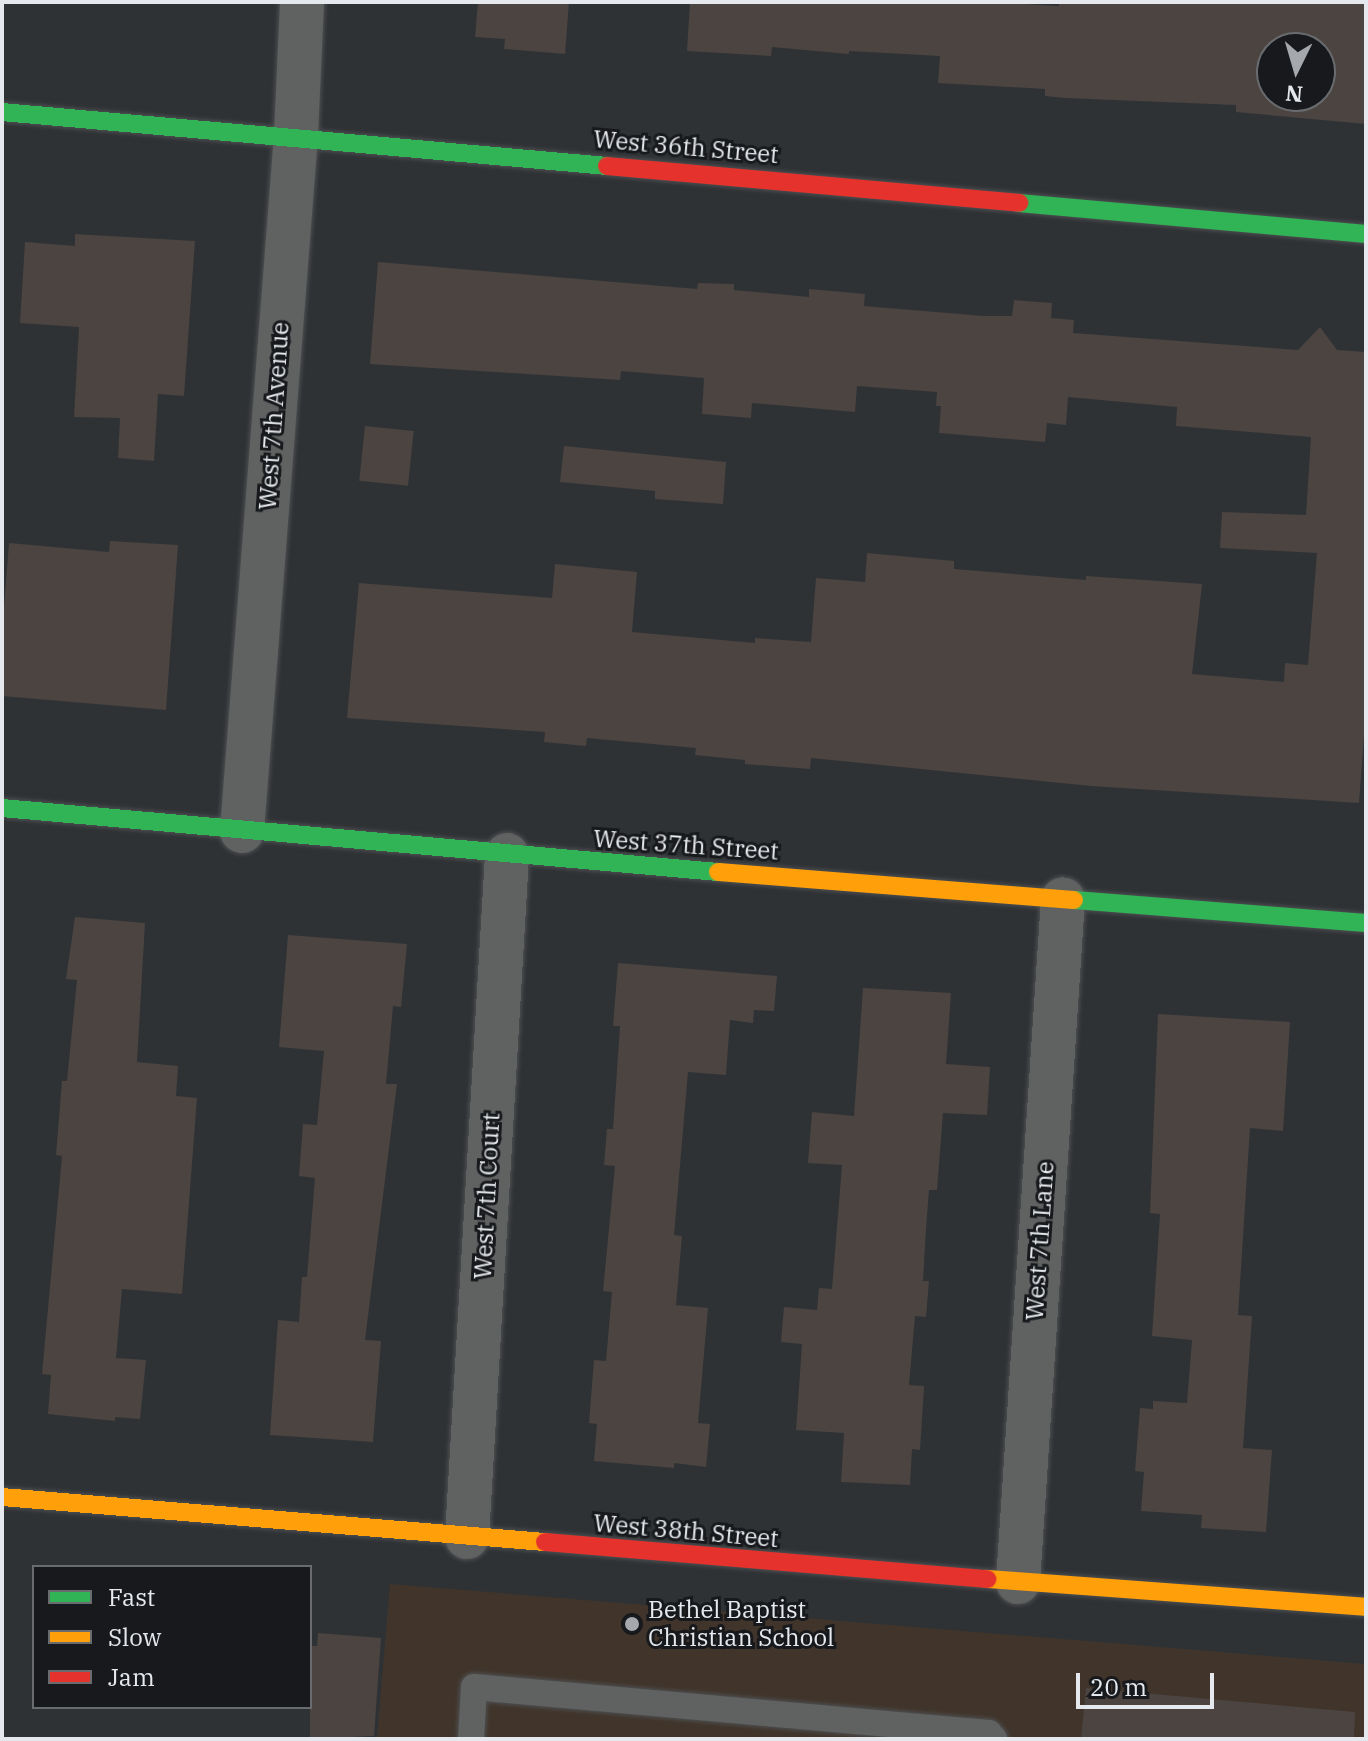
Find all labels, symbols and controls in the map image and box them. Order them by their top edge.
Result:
north arrow [1256,32,1336,112]
text: N [1284,79,1304,110]
street label: West 36th Street [592,125,780,169]
street label: West 7th Avenue [253,321,295,511]
street label: West 37th Street [592,824,780,866]
street label: West 7th Court [468,1112,506,1280]
street label: West 7th Lane [1020,1160,1060,1322]
street label: West 38th Street [592,1509,780,1553]
legend [32,1565,312,1709]
text: Fast [108,1581,155,1613]
place label: Bethel Baptist Christian School [648,1596,834,1652]
marker: Bethel Baptist Christian School [623,1615,641,1633]
text: Slow [108,1621,161,1653]
scale bar [1080,1657,1218,1707]
text: Jam [108,1661,155,1693]
text: 20 m [1090,1671,1147,1703]

